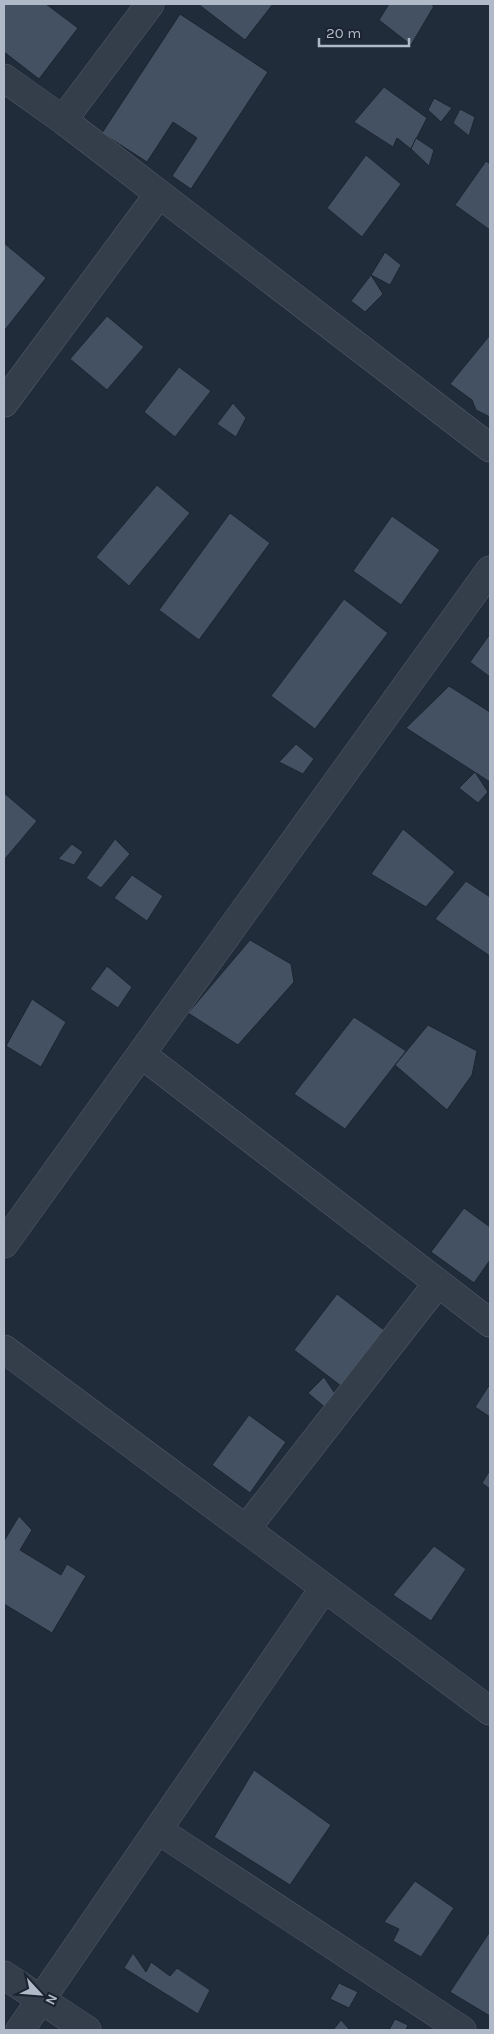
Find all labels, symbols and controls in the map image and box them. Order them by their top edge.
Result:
scale bar [319,15,409,47]
text: 20 m [326,24,361,42]
north arrow [15,1969,65,2019]
text: N [41,1991,61,2008]

